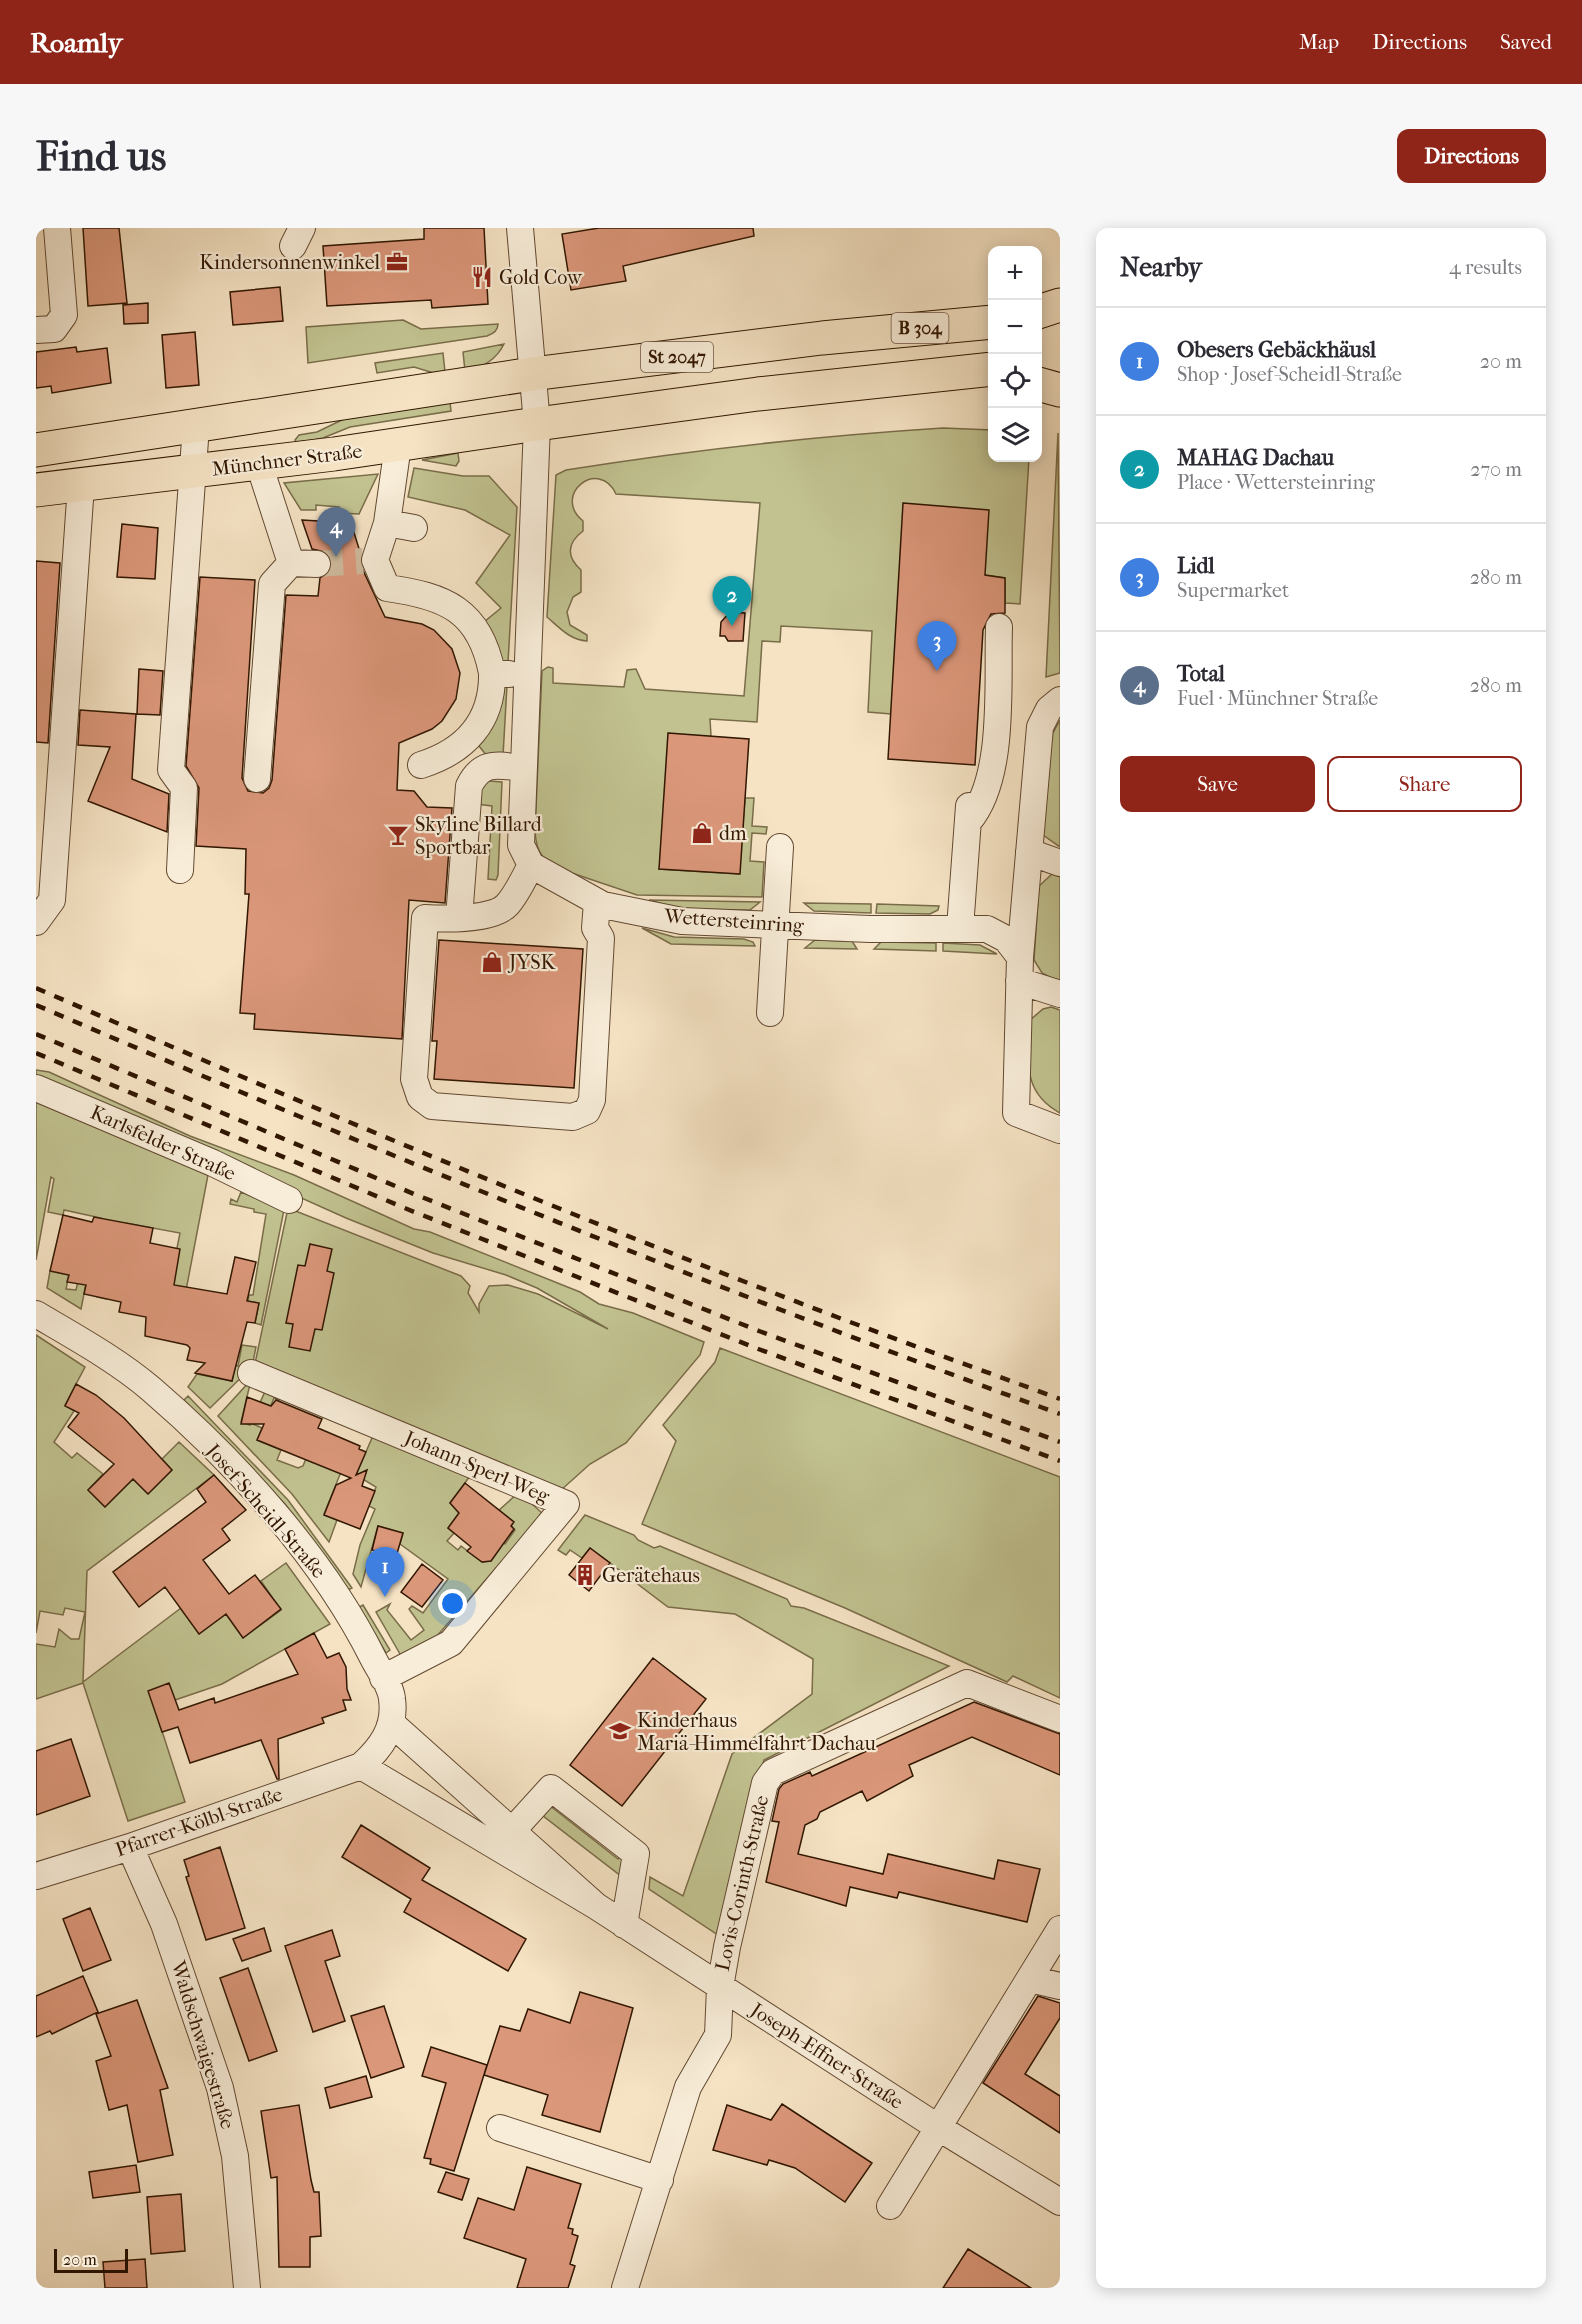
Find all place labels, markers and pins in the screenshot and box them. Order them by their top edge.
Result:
office icon: Kindersonnenwinkel [385,250,409,274]
place label: Kindersonnenwinkel [199,251,380,274]
restaurant icon: Gold Cow [470,265,494,289]
place label: Gold Cow [499,266,583,289]
pin: 4 [316,508,356,557]
pin: 2 [712,576,752,626]
pin: 3 [918,622,956,671]
place label: Skyline Billard Sportbar [415,813,543,859]
shop icon: dm [690,821,714,845]
place label: dm [719,822,747,845]
bar icon: Skyline Billard Sportbar [386,823,410,847]
shop icon: JYSK [480,950,504,974]
place label: JYSK [507,951,557,974]
pin: 1 [366,1548,404,1597]
building icon: Gerätehaus [573,1563,597,1587]
place label: Gerätehaus [602,1564,700,1587]
place label: Kinderhaus Mariä-Himmelfahrt Dachau [637,1709,876,1755]
school or university icon: Kinderhaus Mariä-Himmelfahrt Dachau [608,1719,632,1743]

